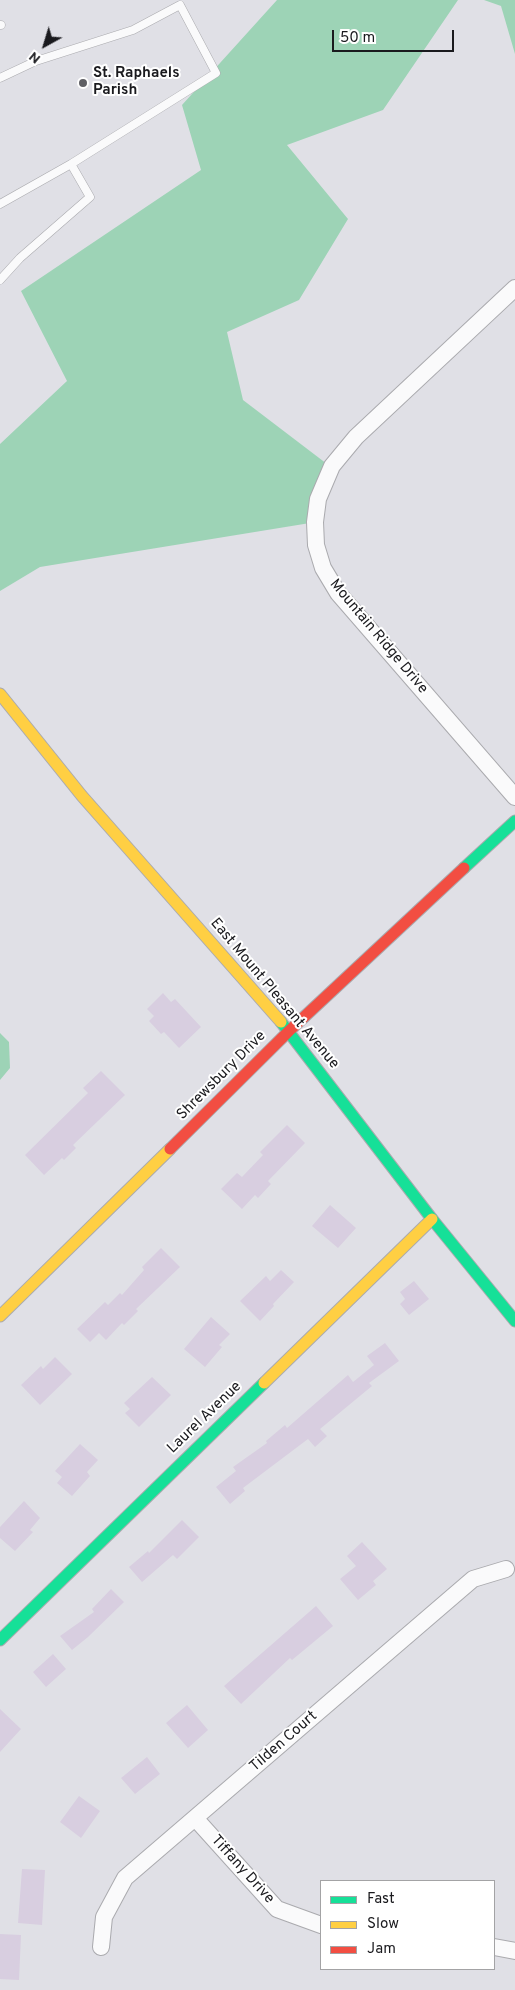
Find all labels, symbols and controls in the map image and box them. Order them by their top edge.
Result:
north arrow [20,20,70,70]
scale bar [335,20,458,52]
text: 50 m [340,29,375,48]
text: N [26,47,45,67]
place label: St. Raphaels Parish [93,65,180,100]
marker: St. Raphaels Parish [77,77,89,89]
street label: Mountain Ridge Drive [325,576,431,698]
street label: East Mount Pleasant Avenue [206,915,342,1073]
street label: Shrewsbury Drive [174,1028,270,1124]
street label: Laurel Avenue [164,1378,246,1458]
street label: Tilden Court [247,1708,321,1776]
street label: Tiffany Drive [206,1832,278,1908]
legend [320,1880,495,1970]
text: Fast [367,1890,395,1909]
text: Slow [367,1915,399,1934]
text: Jam [367,1940,396,1959]

